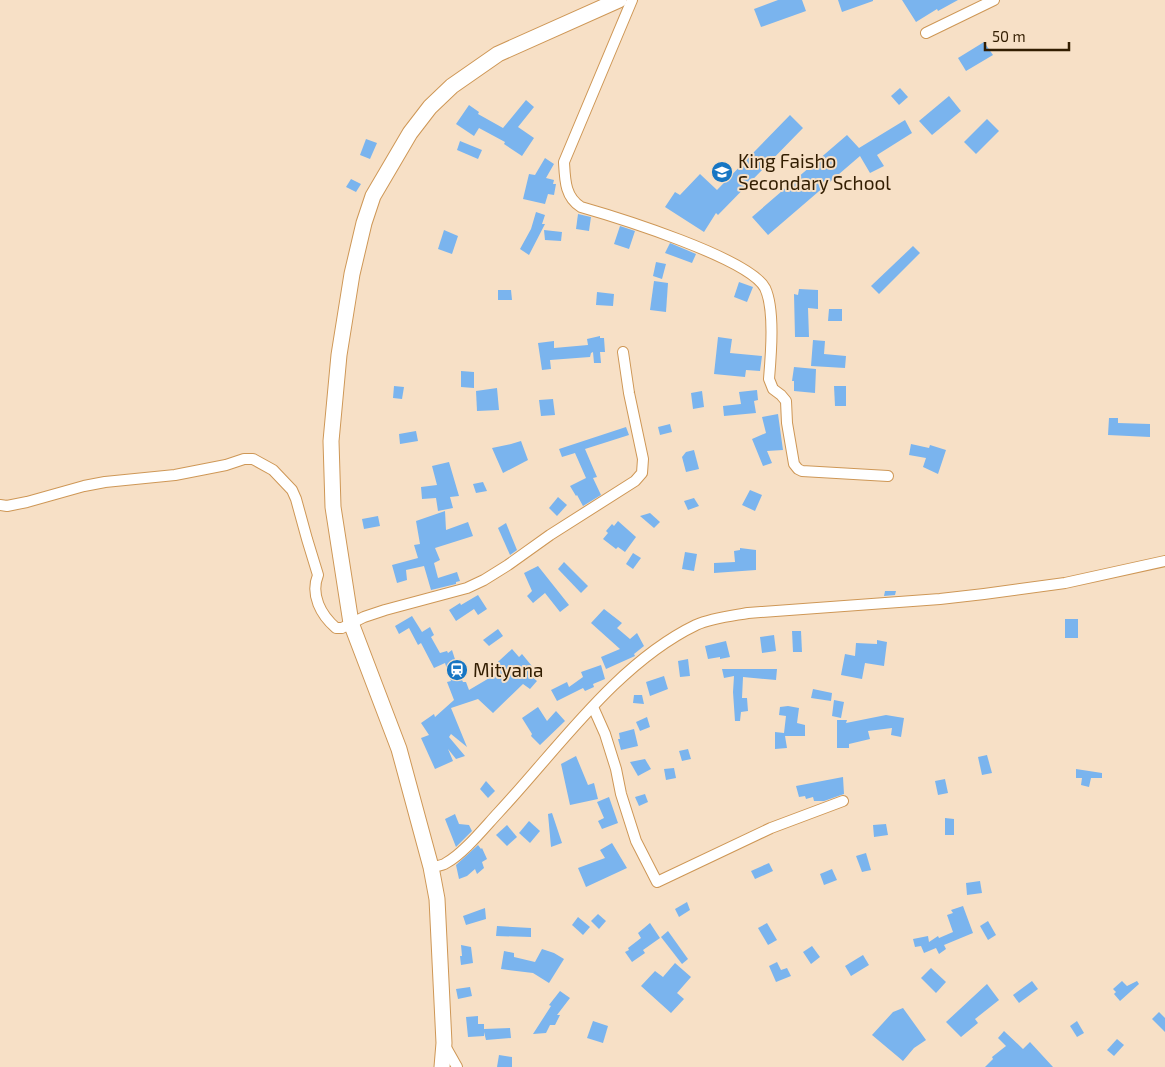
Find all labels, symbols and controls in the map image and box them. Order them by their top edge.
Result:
scale bar [985,20,1069,52]
text: 50 m [992,27,1026,45]
place label: King Faisho Secondary School [738,149,891,194]
school or university icon: King Faisho Secondary School [710,160,734,184]
station icon: Mityana [445,658,469,682]
place label: Mityana [473,658,543,681]

